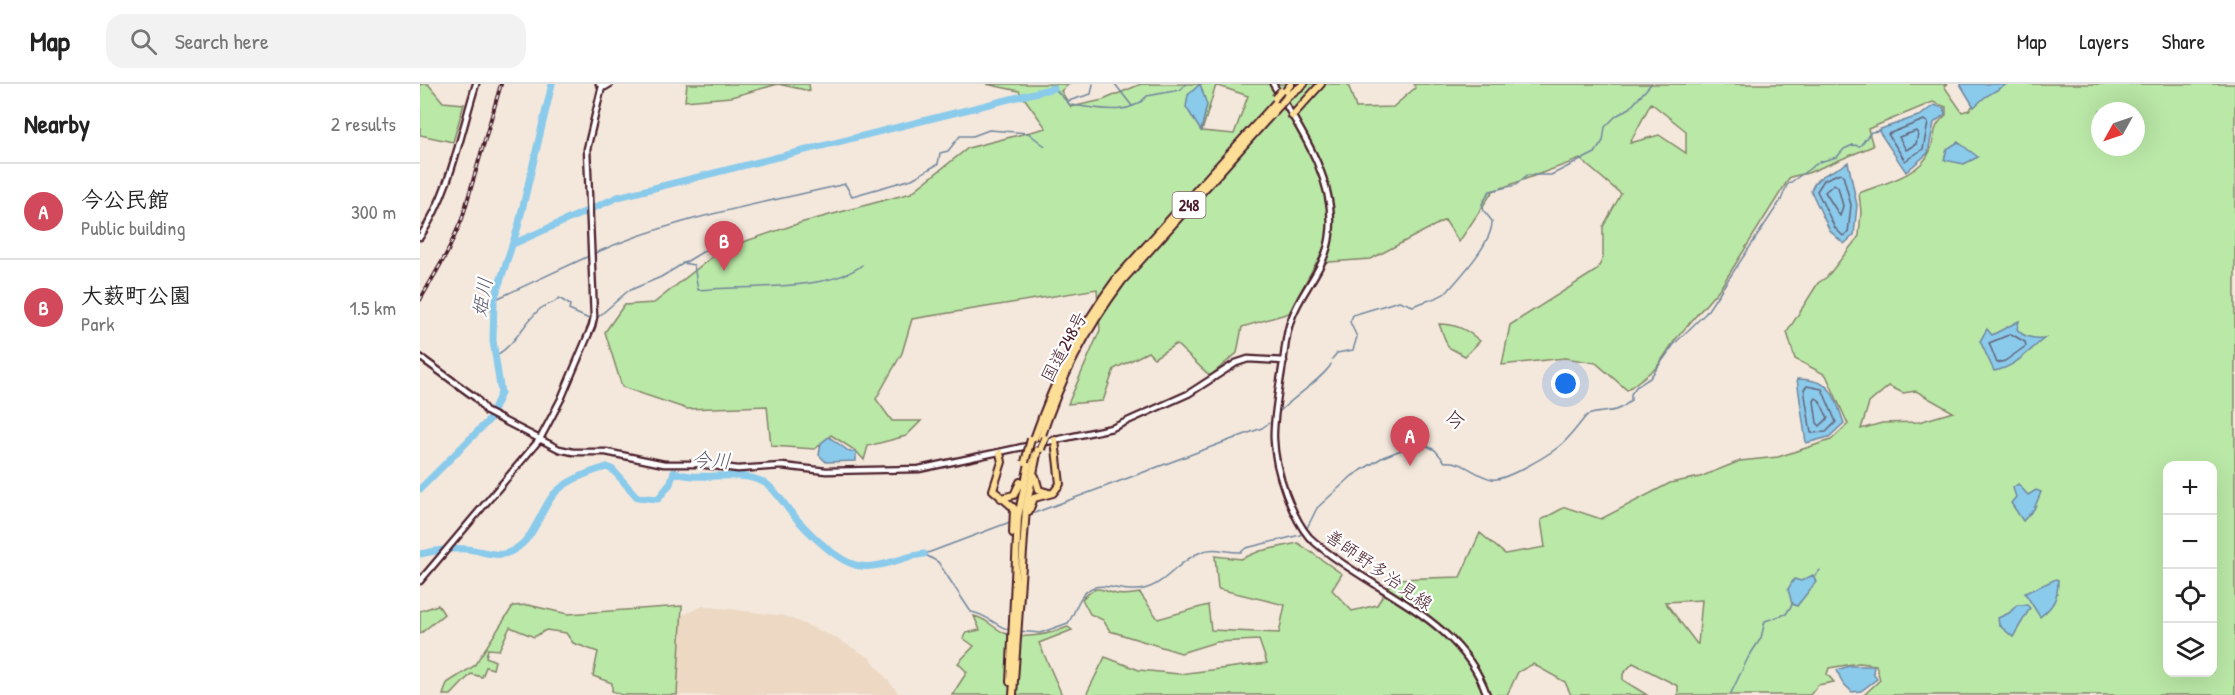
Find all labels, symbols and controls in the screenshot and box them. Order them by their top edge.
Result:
search box [106,14,526,68]
text: Map [30,22,70,60]
icon: search [127,25,160,58]
text: Search here [175,26,269,56]
text: Map [2017,27,2046,56]
text: Layers [2079,27,2129,56]
text: Share [2162,27,2205,56]
north arrow [2091,102,2145,156]
text: Nearby [24,106,90,141]
text: 2 results [331,110,396,137]
text: 今公民館 [81,184,169,214]
road number: 248 [1172,192,1206,218]
text: A [39,198,48,225]
text: 300 m [351,198,396,225]
text: Public building [81,214,185,241]
pin: B [704,222,744,271]
water label: 姫川 [465,275,498,319]
text: 大薮町公園 [81,280,191,310]
text: B [38,294,49,321]
text: 1.5 km [350,294,396,321]
street label: 国道248号 [1034,307,1093,387]
text: Park [81,310,114,337]
your location [1551,369,1580,398]
district label: 今 [1445,405,1466,434]
pin: A [1390,416,1430,466]
water label: 今川 [690,445,732,474]
map controls [2163,461,2217,677]
button: + [2163,461,2217,515]
button: − [2163,515,2217,569]
street label: 善師野多治見線 [1321,523,1438,616]
button: locate [2163,569,2217,623]
button: layers [2163,623,2217,677]

